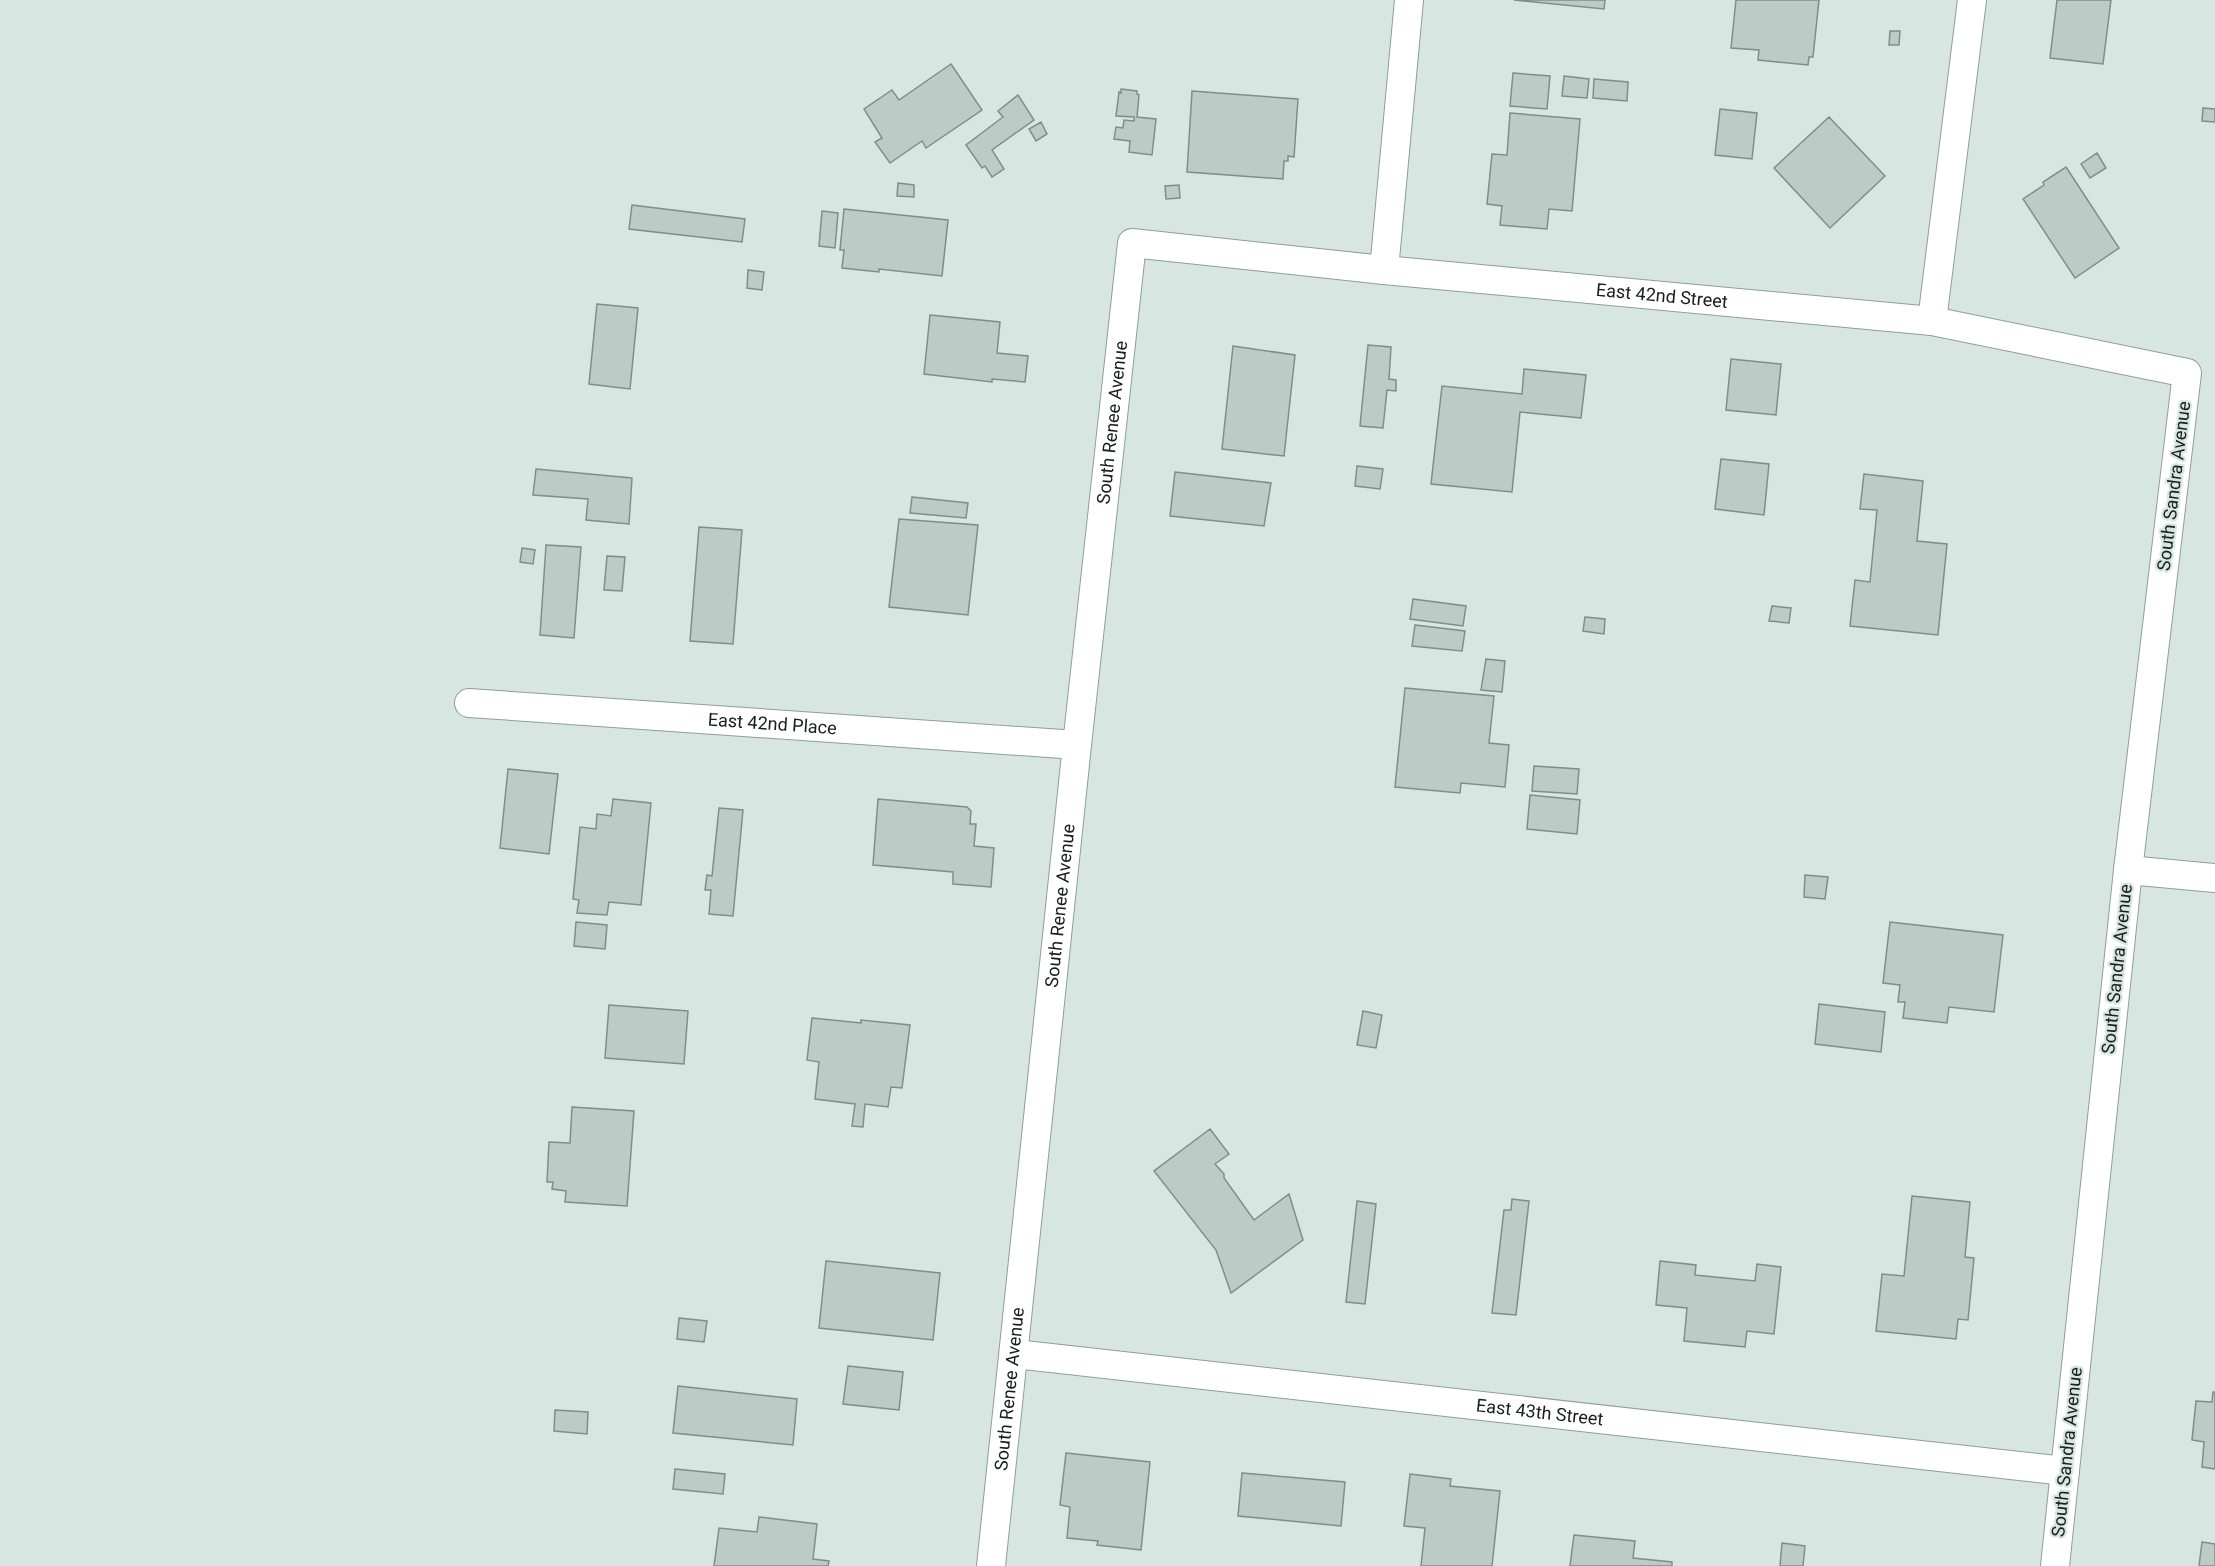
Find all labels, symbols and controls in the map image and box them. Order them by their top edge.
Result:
street label: East 42nd Street [1595,279,1729,312]
street label: South Renee Avenue [1092,340,1131,505]
street label: South Sandra Avenue [2153,400,2194,572]
street label: East 42nd Place [707,709,837,738]
street label: South Renee Avenue [1041,823,1079,988]
street label: South Sandra Avenue [2097,883,2136,1055]
street label: South Renee Avenue [990,1306,1028,1472]
street label: South Sandra Avenue [2047,1366,2086,1538]
street label: East 43th Street [1475,1394,1605,1429]

